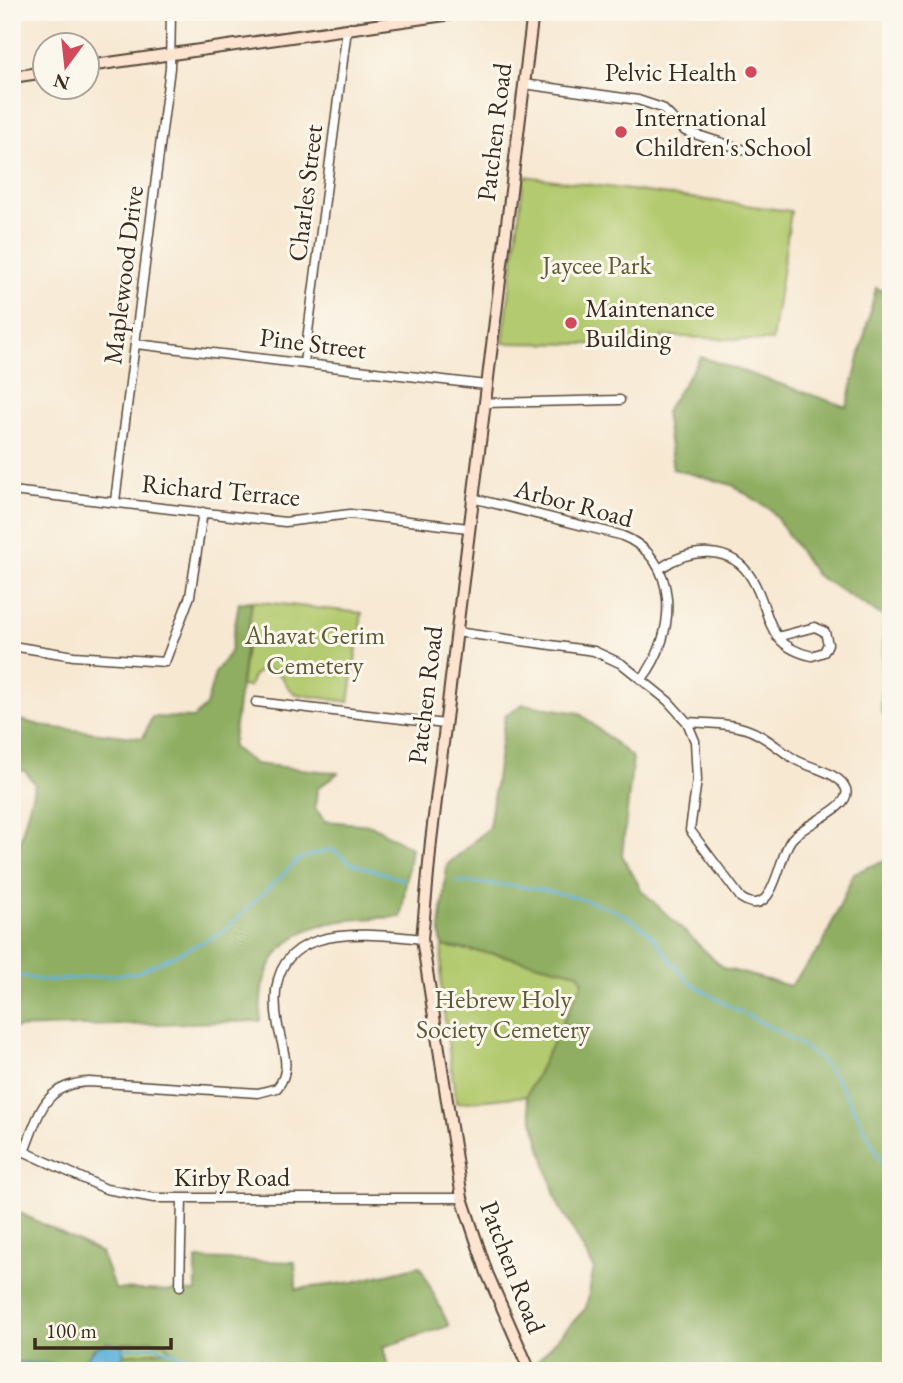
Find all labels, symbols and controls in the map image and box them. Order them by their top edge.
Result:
north arrow [32,32,102,102]
place label: Pelvic Health [605,55,737,89]
street label: Patchen Road [469,60,519,203]
marker: Pelvic Health [743,64,759,80]
text: N [50,68,72,96]
place label: International Children's School [635,100,812,164]
street label: Charles Street [280,122,330,264]
marker: International Children's School [613,124,629,140]
street label: Maplewood Drive [95,184,151,366]
park label: Jaycee Park [540,248,652,282]
place label: Maintenance Building [585,291,715,355]
marker: Maintenance Building [563,315,579,331]
street label: Pine Street [258,320,368,366]
street label: Richard Terrace [140,466,302,514]
street label: Arbor Road [510,471,638,535]
park label: Ahavat Gerim Cemetery [244,618,385,682]
street label: Patchen Road [400,623,450,766]
park label: Hebrew Holy Society Cemetery [416,982,591,1046]
street label: Kirby Road [174,1160,291,1194]
street label: Patchen Road [472,1196,554,1339]
scale bar [35,1306,172,1350]
text: 100 m [46,1317,97,1344]

